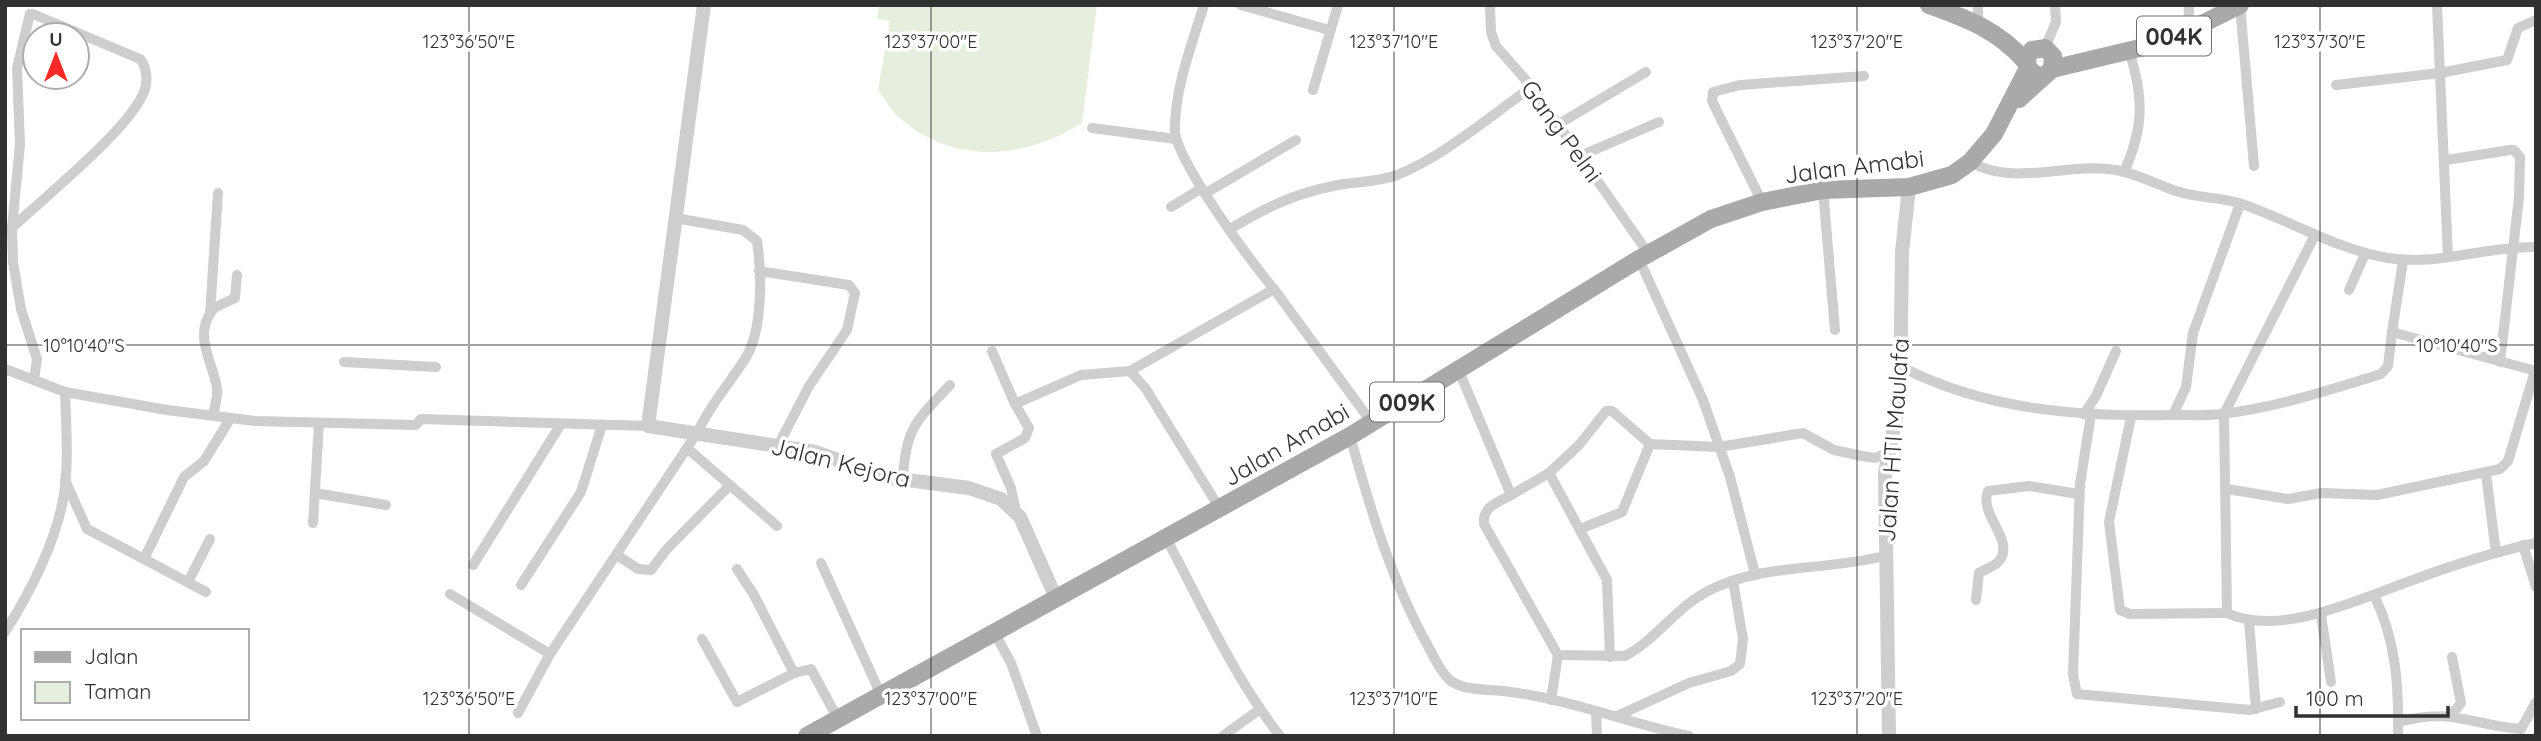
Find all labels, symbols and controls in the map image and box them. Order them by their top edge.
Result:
road number: 004K [2137,17,2211,56]
north arrow [21,21,91,91]
text: U [49,27,63,51]
text: 123°36'50"E [423,30,515,53]
text: 123°37'00"E [885,30,977,53]
text: 123°37'10"E [1350,30,1438,53]
text: 123°37'20"E [1811,30,1903,53]
text: 123°37'30"E [2274,30,2366,53]
street label: Gang Pelni [1515,74,1609,188]
street label: Jalan Amabi [1782,143,1926,189]
text: 10°10'40"S [43,334,125,357]
text: 10°10'40"S [2416,334,2498,357]
street label: Jalan HTI Maulafa [1871,337,1915,543]
road number: 009K [1370,382,1444,422]
street label: Jalan Amabi [1218,396,1354,492]
street label: Jalan Kejora [768,430,914,494]
legend [21,629,248,720]
text: Jalan [84,643,138,669]
scale bar [2296,674,2448,718]
text: Taman [84,678,151,704]
text: 100 m [2306,685,2364,711]
text: 123°36'50"E [423,687,515,710]
text: 123°37'00"E [885,687,977,710]
text: 123°37'10"E [1350,687,1438,710]
text: 123°37'20"E [1811,687,1903,710]

